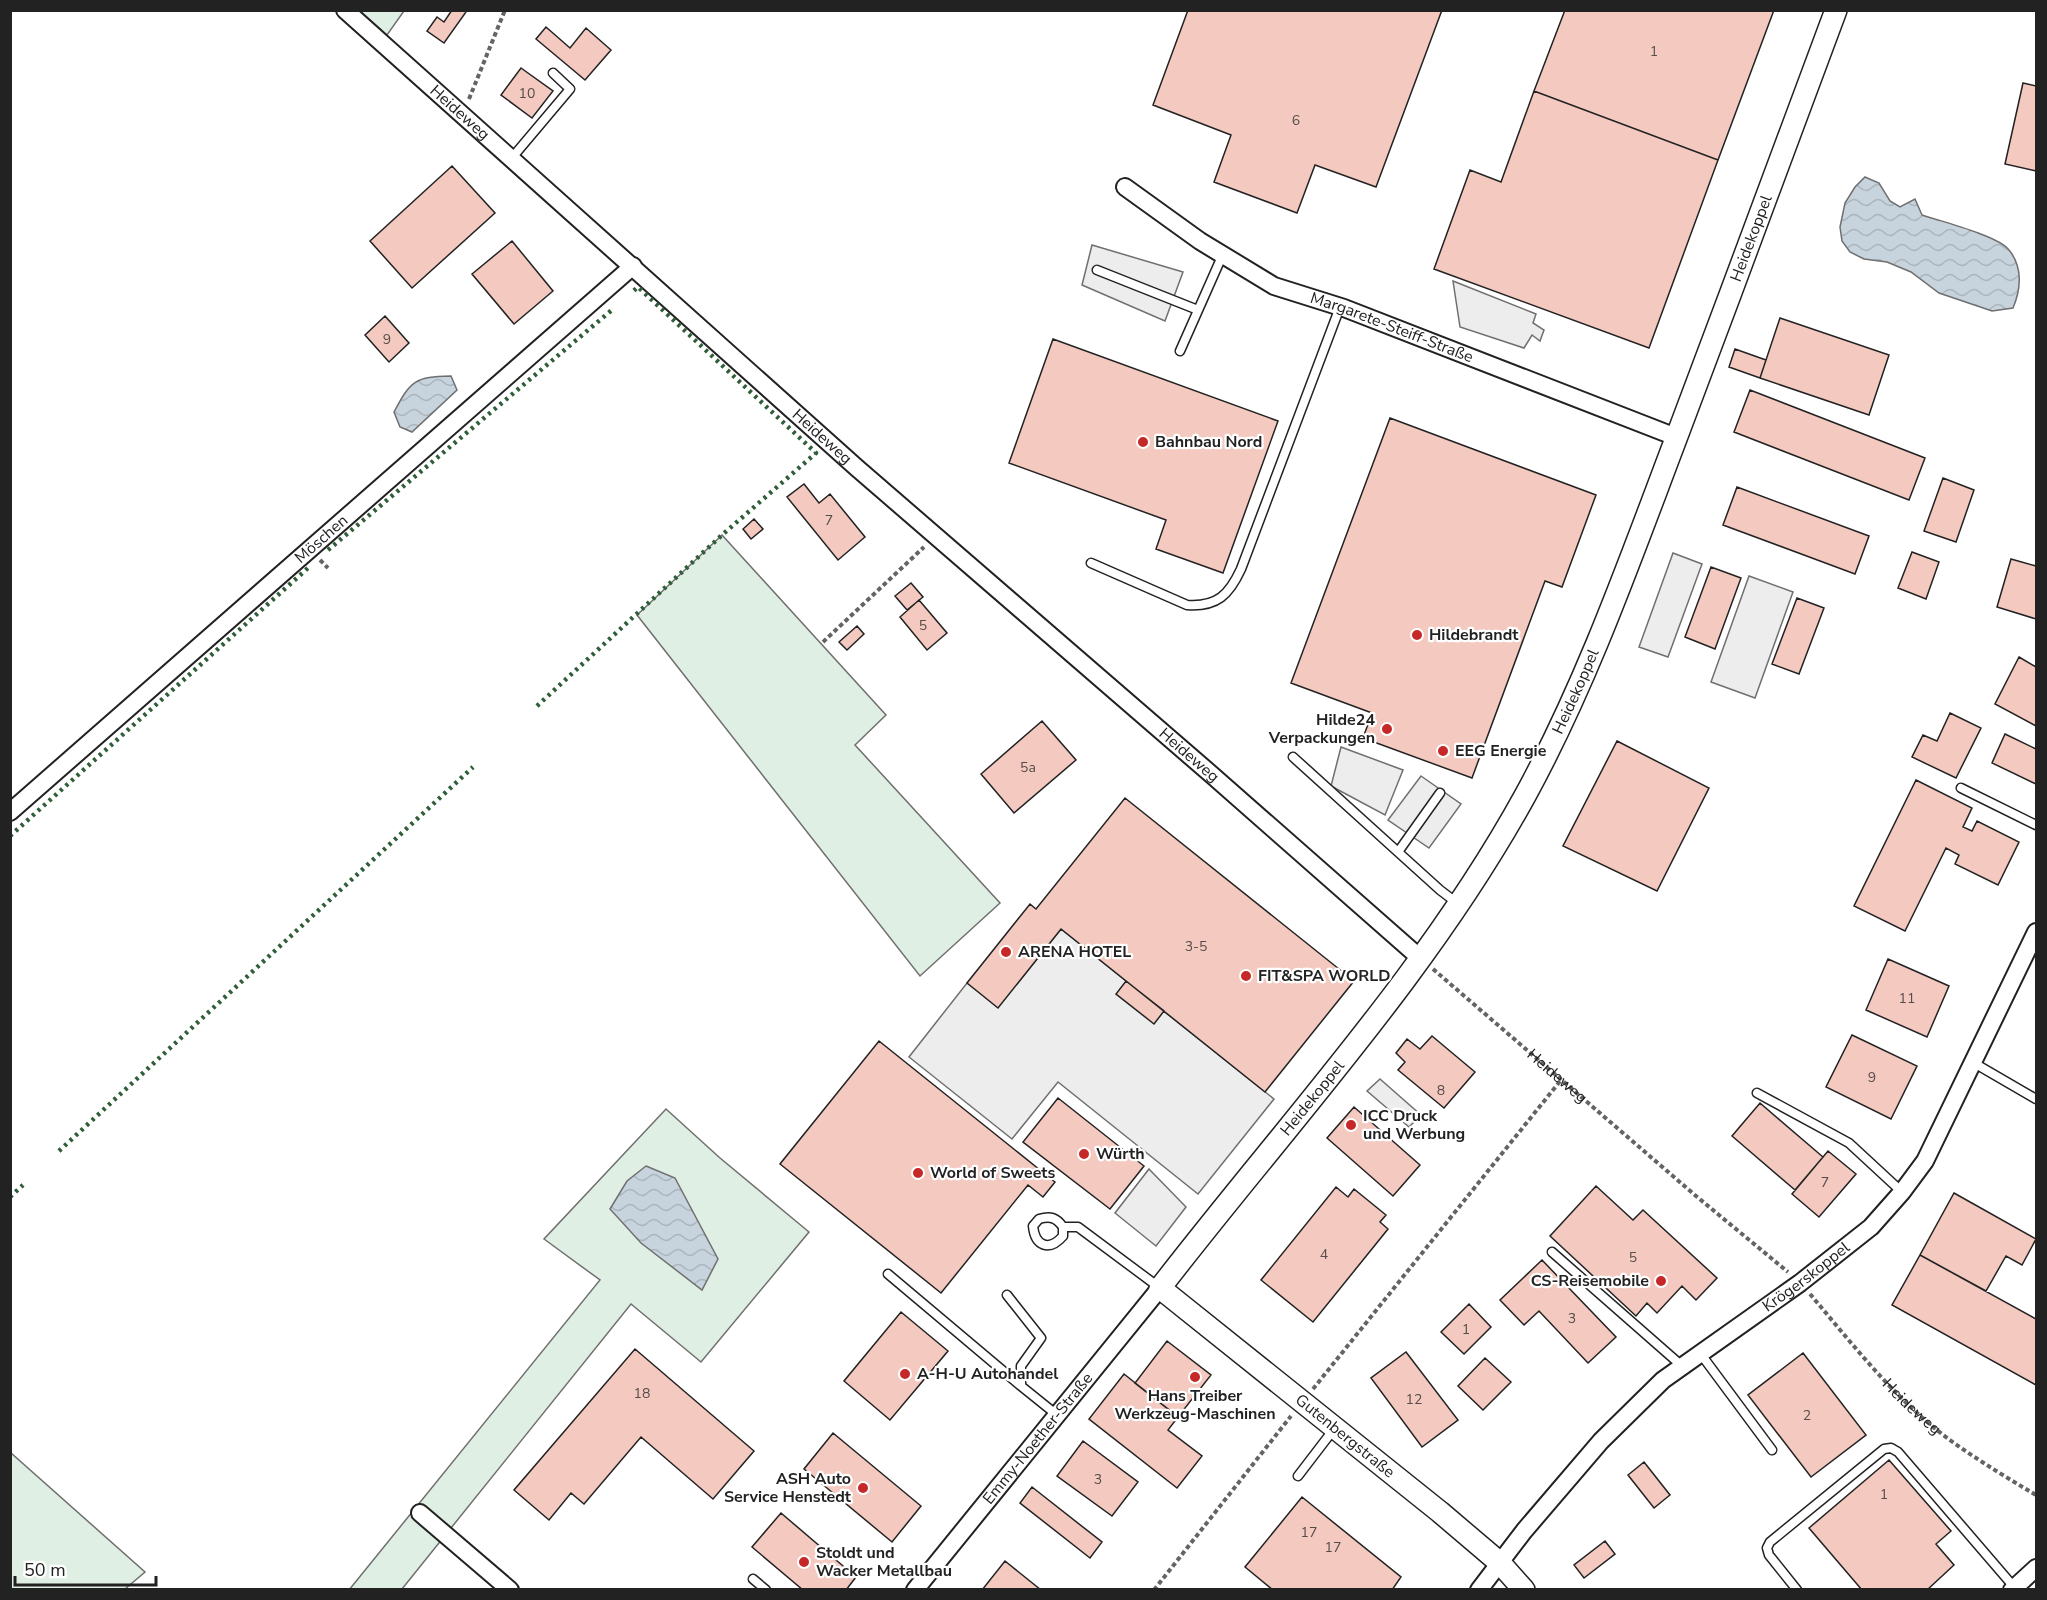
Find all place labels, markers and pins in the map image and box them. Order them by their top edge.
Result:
place label: Bahnbau Nord [1155,431,1262,453]
marker: Bahnbau Nord [1136,435,1150,449]
place label: Hildebrandt [1429,624,1519,646]
marker: Hildebrandt [1410,628,1424,642]
place label: Hilde24 Verpackungen [1268,709,1375,749]
marker: Hilde24 Verpackungen [1380,722,1394,736]
place label: EEG Energie [1455,740,1547,762]
marker: EEG Energie [1436,744,1450,758]
place label: ARENA HOTEL [1018,941,1131,963]
marker: ARENA HOTEL [999,945,1013,959]
place label: FIT&SPA WORLD [1258,965,1390,987]
marker: FIT&SPA WORLD [1239,969,1253,983]
place label: ICC Druck und Werbung [1363,1105,1465,1145]
marker: ICC Druck und Werbung [1344,1118,1358,1132]
place label: Würth [1096,1143,1145,1165]
marker: Würth [1077,1147,1091,1161]
place label: World of Sweets [930,1162,1055,1184]
marker: World of Sweets [911,1166,925,1180]
place label: CS-Reisemobile [1531,1270,1649,1292]
marker: CS-Reisemobile [1654,1274,1668,1288]
place label: A-H-U Autohandel [917,1363,1058,1385]
marker: A-H-U Autohandel [898,1367,912,1381]
marker: Hans Treiber Werkzeug-Maschinen [1188,1370,1202,1384]
place label: Hans Treiber Werkzeug-Maschinen [1114,1385,1276,1425]
place label: ASH Auto Service Henstedt [724,1468,852,1508]
marker: ASH Auto Service Henstedt [856,1481,870,1495]
place label: Stoldt und Wacker Metallbau [816,1542,952,1582]
marker: Stoldt und Wacker Metallbau [797,1555,811,1569]

